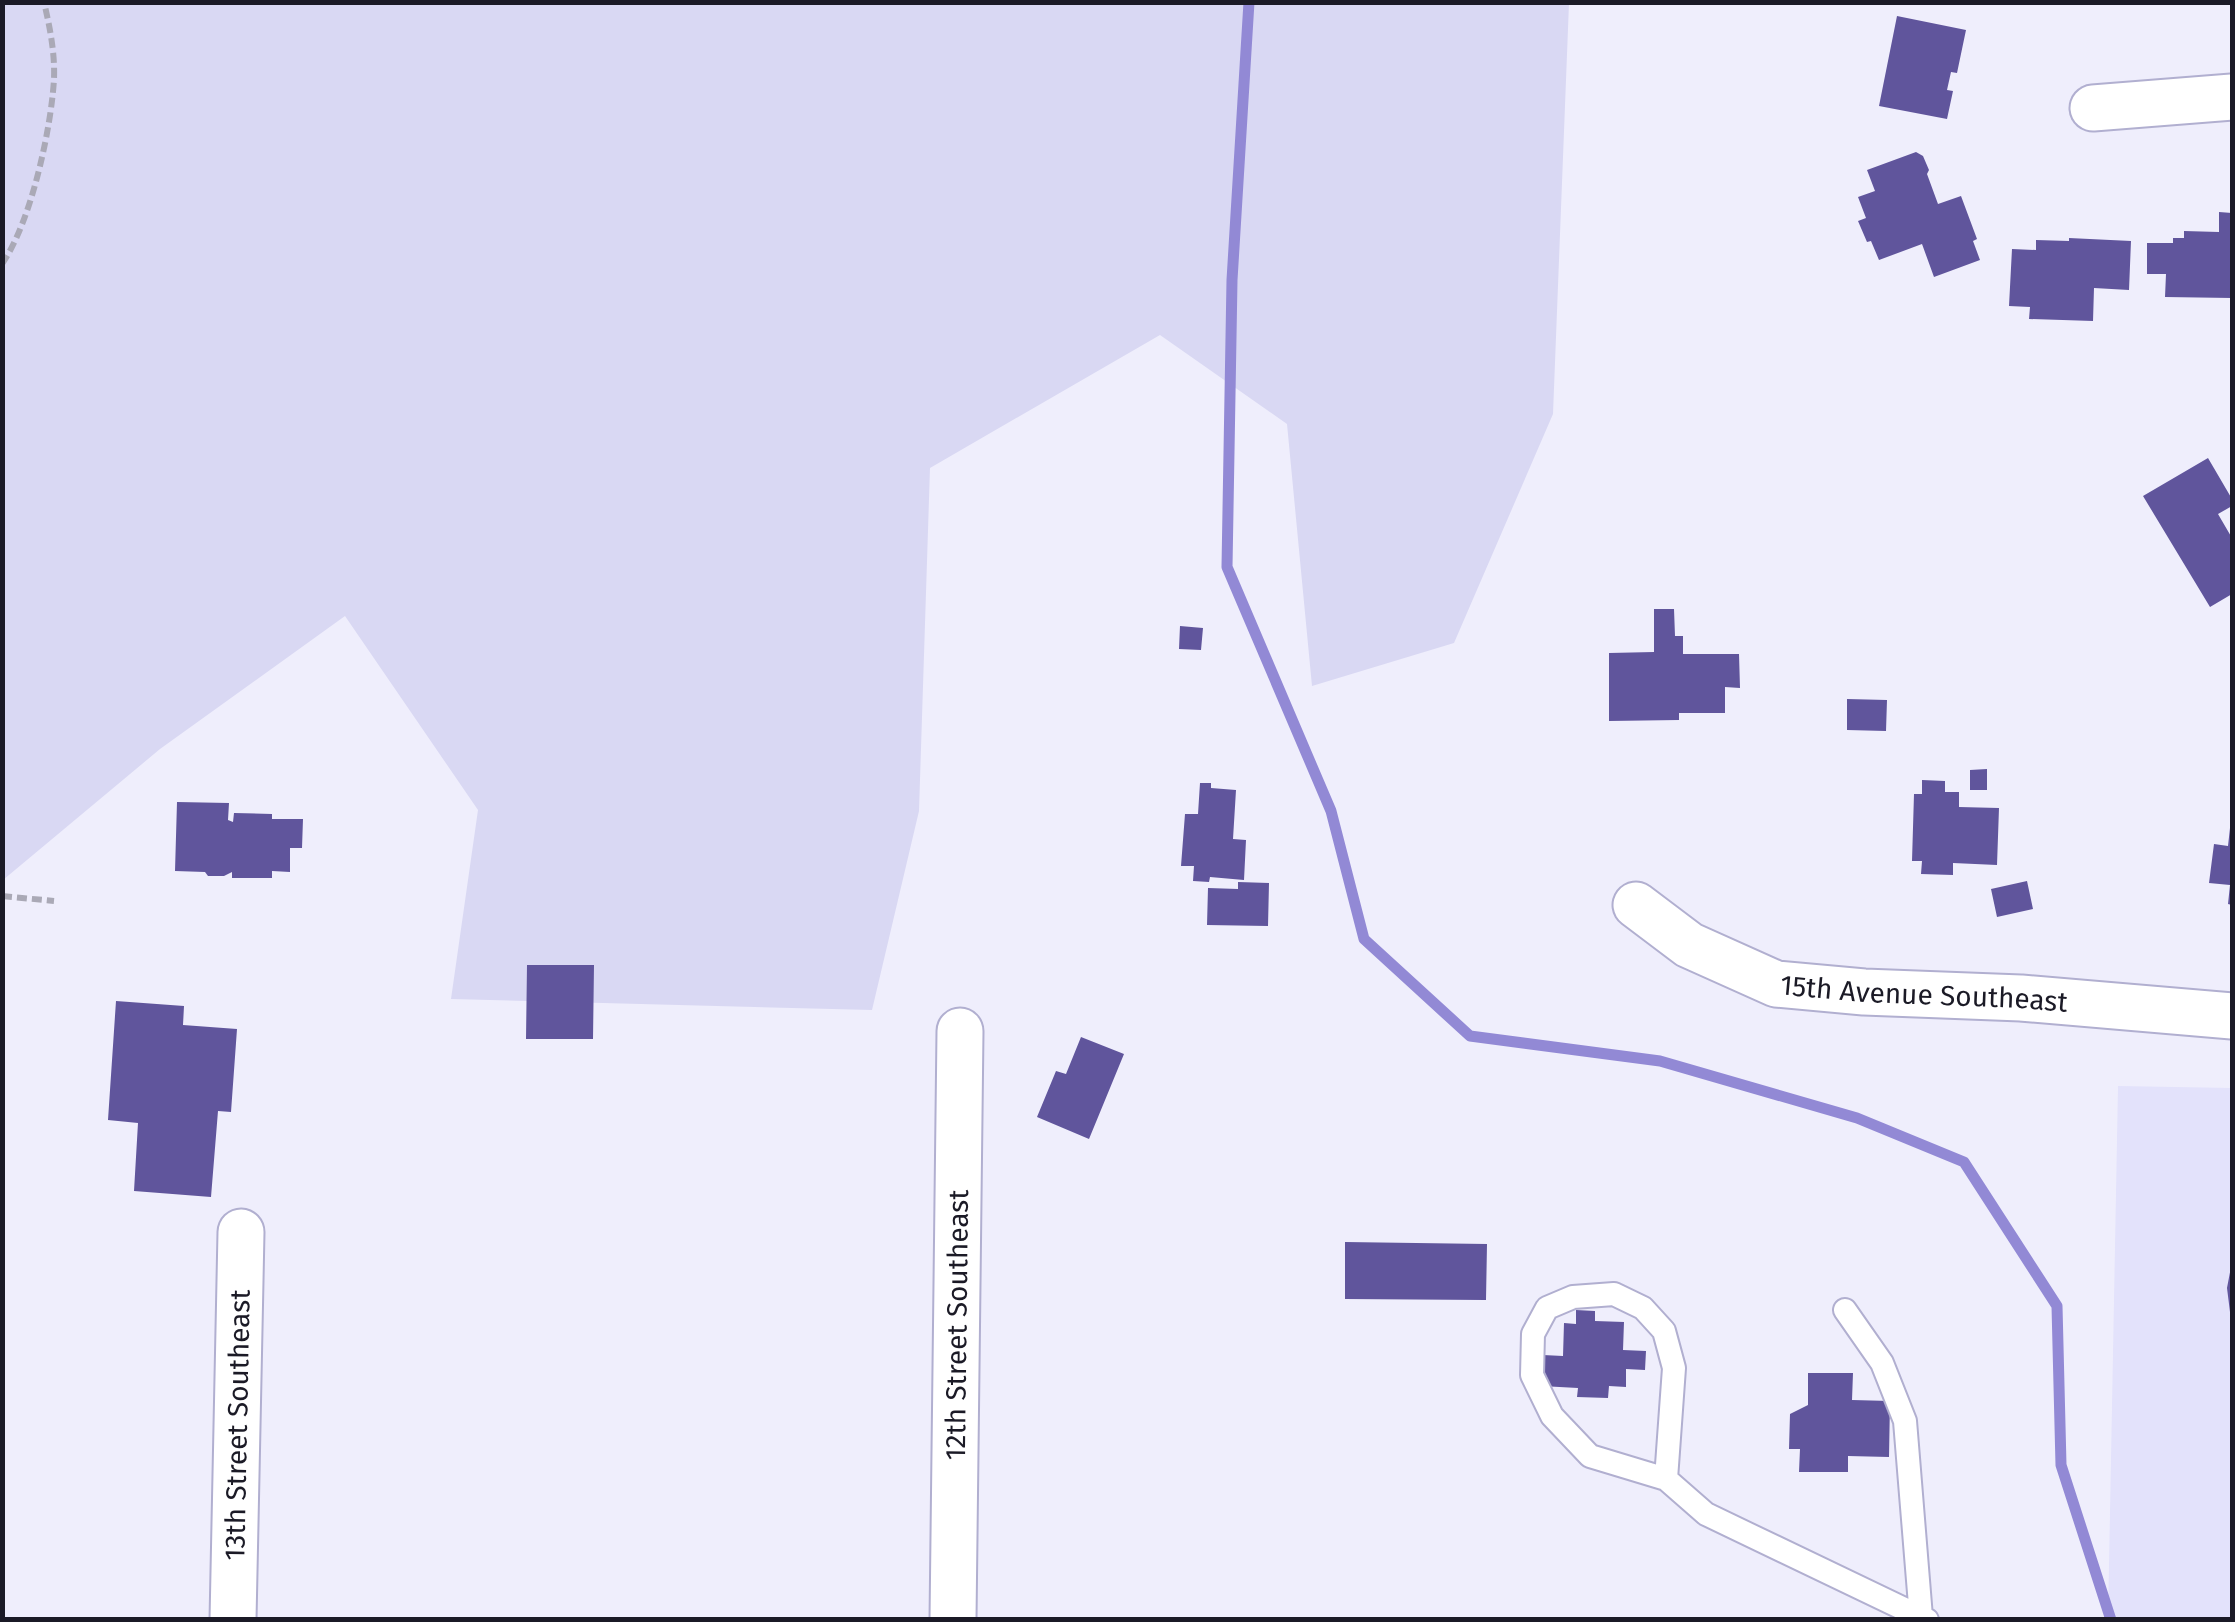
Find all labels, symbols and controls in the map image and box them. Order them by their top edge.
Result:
street label: 15th Avenue Southeast [1779,968,2070,1018]
street label: 12th Street Southeast [938,1188,975,1461]
street label: 13th Street Southeast [218,1288,256,1561]

